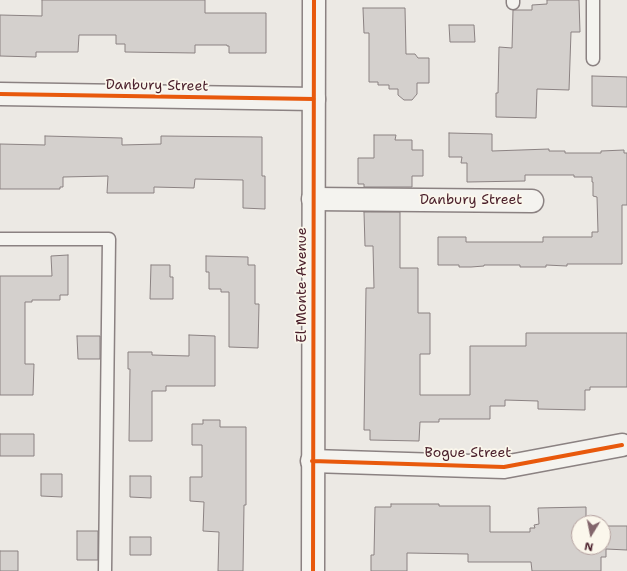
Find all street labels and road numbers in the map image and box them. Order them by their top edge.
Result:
street label: Danbury Street [105,77,209,95]
street label: Danbury Street [420,192,522,208]
street label: El Monte Avenue [294,227,310,343]
street label: Bogue Street [425,445,511,461]

